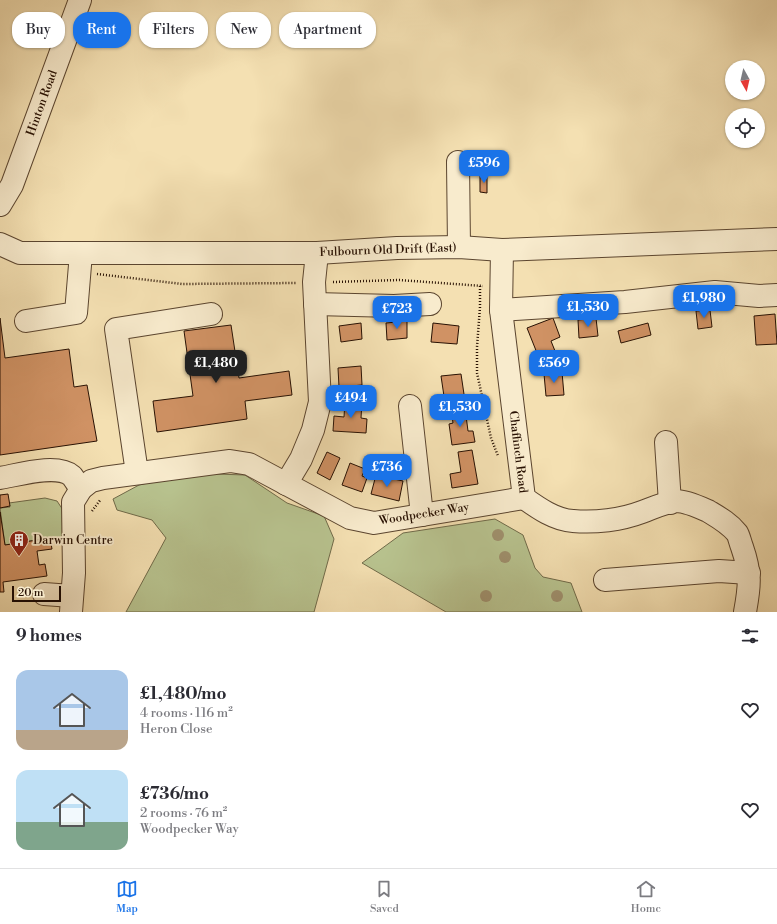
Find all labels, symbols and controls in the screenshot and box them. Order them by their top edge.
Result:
chip: Buy [12,12,65,48]
chip: Rent [73,12,131,48]
chip: Filters [139,12,208,48]
chip: New [216,12,271,48]
chip: Apartment [279,12,376,48]
north arrow [725,60,765,100]
map controls [725,60,765,148]
street label: Hinton Road [23,68,61,138]
button: locate [725,108,765,148]
pin: £596 [460,150,508,184]
text: £596 [468,155,500,171]
street label: Fulbourn Old Drift (East) [319,240,457,260]
pin: £1,980 [671,285,737,319]
text: £1,980 [682,290,726,306]
pin: £1,530 [555,294,621,328]
pin: £723 [373,296,421,330]
text: £1,530 [566,299,610,315]
text: £723 [382,301,412,317]
pin: £1,480 [183,350,249,384]
pin: £569 [530,350,578,384]
text: £1,480 [194,355,238,371]
text: £569 [538,355,570,371]
pin: £494 [327,385,375,419]
text: £494 [335,390,367,406]
pin: £1,530 [427,394,493,428]
text: £1,530 [438,399,482,415]
street label: Chaffinch Road [506,410,531,494]
pin: £736 [363,454,411,488]
text: £736 [372,459,402,475]
street label: Woodpecker Way [377,499,470,529]
building icon: Darwin Centre [8,529,30,557]
place label: Darwin Centre [33,533,113,548]
scale bar [12,584,61,603]
text: 20 m [18,586,43,600]
text: 9 homes [16,625,82,647]
icon: filters [739,625,761,647]
text: £1,480/mo [140,683,226,705]
icon: home [48,686,96,734]
icon: heart [739,699,761,721]
text: 4 rooms · 116 m² [140,705,233,721]
text: Heron Close [140,721,213,737]
text: £736/mo [140,783,209,805]
icon: home [48,786,96,834]
icon: heart [739,799,761,821]
text: 2 rooms · 76 m² [140,805,227,821]
text: Woodpecker Way [140,821,239,837]
tab: Map [116,878,138,916]
tab: Saved [370,878,399,916]
tab: Home [631,878,661,916]

